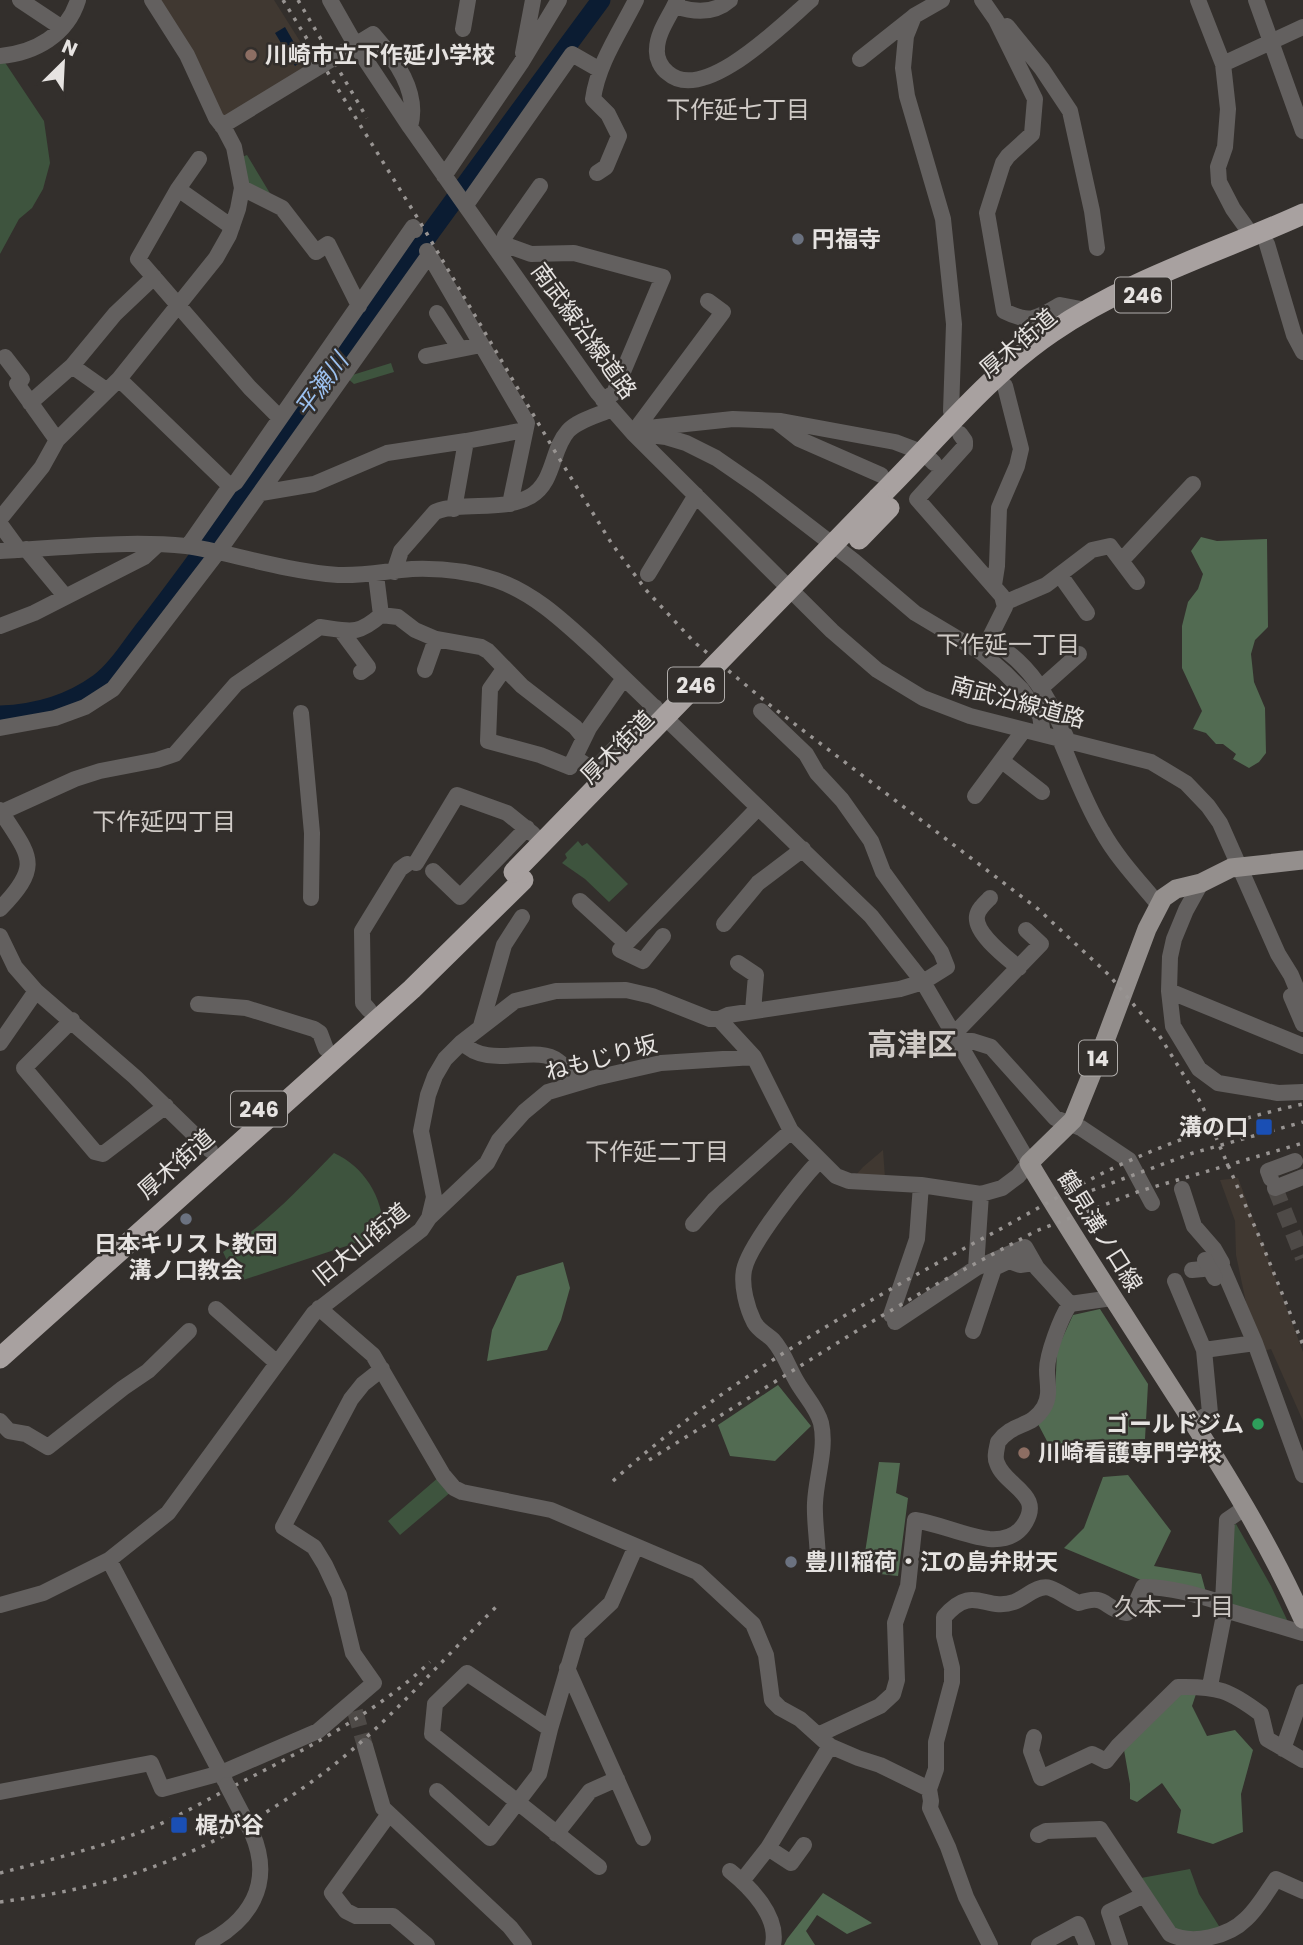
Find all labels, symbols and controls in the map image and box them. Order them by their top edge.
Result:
north arrow [28,28,98,98]
text: N [58,33,82,63]
place label: 川崎市立下作延小学校 [265,39,495,71]
marker: 川崎市立下作延小学校 [243,47,259,63]
district label: 下作延七丁目 [666,93,810,126]
place label: 円福寺 [812,223,881,255]
marker: 円福寺 [790,231,806,247]
street label: 南武線沿線道路 [524,256,644,406]
road number: 246 [1115,278,1171,312]
street label: 厚木街道 [972,301,1064,385]
water label: 平瀬川 [286,344,357,424]
district label: 下作延一丁目 [936,628,1080,661]
road number: 246 [668,668,724,702]
street label: 南武沿線道路 [947,669,1089,735]
street label: 厚木街道 [573,703,661,791]
district label: 下作延四丁目 [92,805,236,838]
district label: 高津区 [867,1023,957,1066]
street label: ねもじり坂 [541,1028,661,1088]
road number: 14 [1079,1040,1117,1076]
road number: 246 [231,1092,287,1126]
place label: 溝の口 [1179,1111,1248,1143]
marker: 溝の口 [1254,1117,1274,1137]
street label: 厚木街道 [131,1122,221,1206]
district label: 下作延二丁目 [585,1135,729,1168]
street label: 鶴見溝ノ口線 [1050,1164,1150,1298]
street label: 旧大山街道 [306,1195,416,1293]
marker: 日本キリスト教団 溝ノ口教会 [178,1211,194,1227]
place label: 日本キリスト教団 溝ノ口教会 [94,1228,278,1286]
place label: ゴールドジム [1106,1408,1244,1440]
marker: ゴールドジム [1250,1416,1266,1432]
place label: 川崎看護専門学校 [1038,1437,1222,1469]
marker: 川崎看護専門学校 [1016,1445,1032,1461]
place label: 豊川稲荷・江の島弁財天 [805,1546,1058,1578]
marker: 豊川稲荷・江の島弁財天 [783,1554,799,1570]
district label: 久本一丁目 [1114,1590,1234,1623]
place label: 梶が谷 [195,1809,264,1841]
marker: 梶が谷 [169,1815,189,1835]

